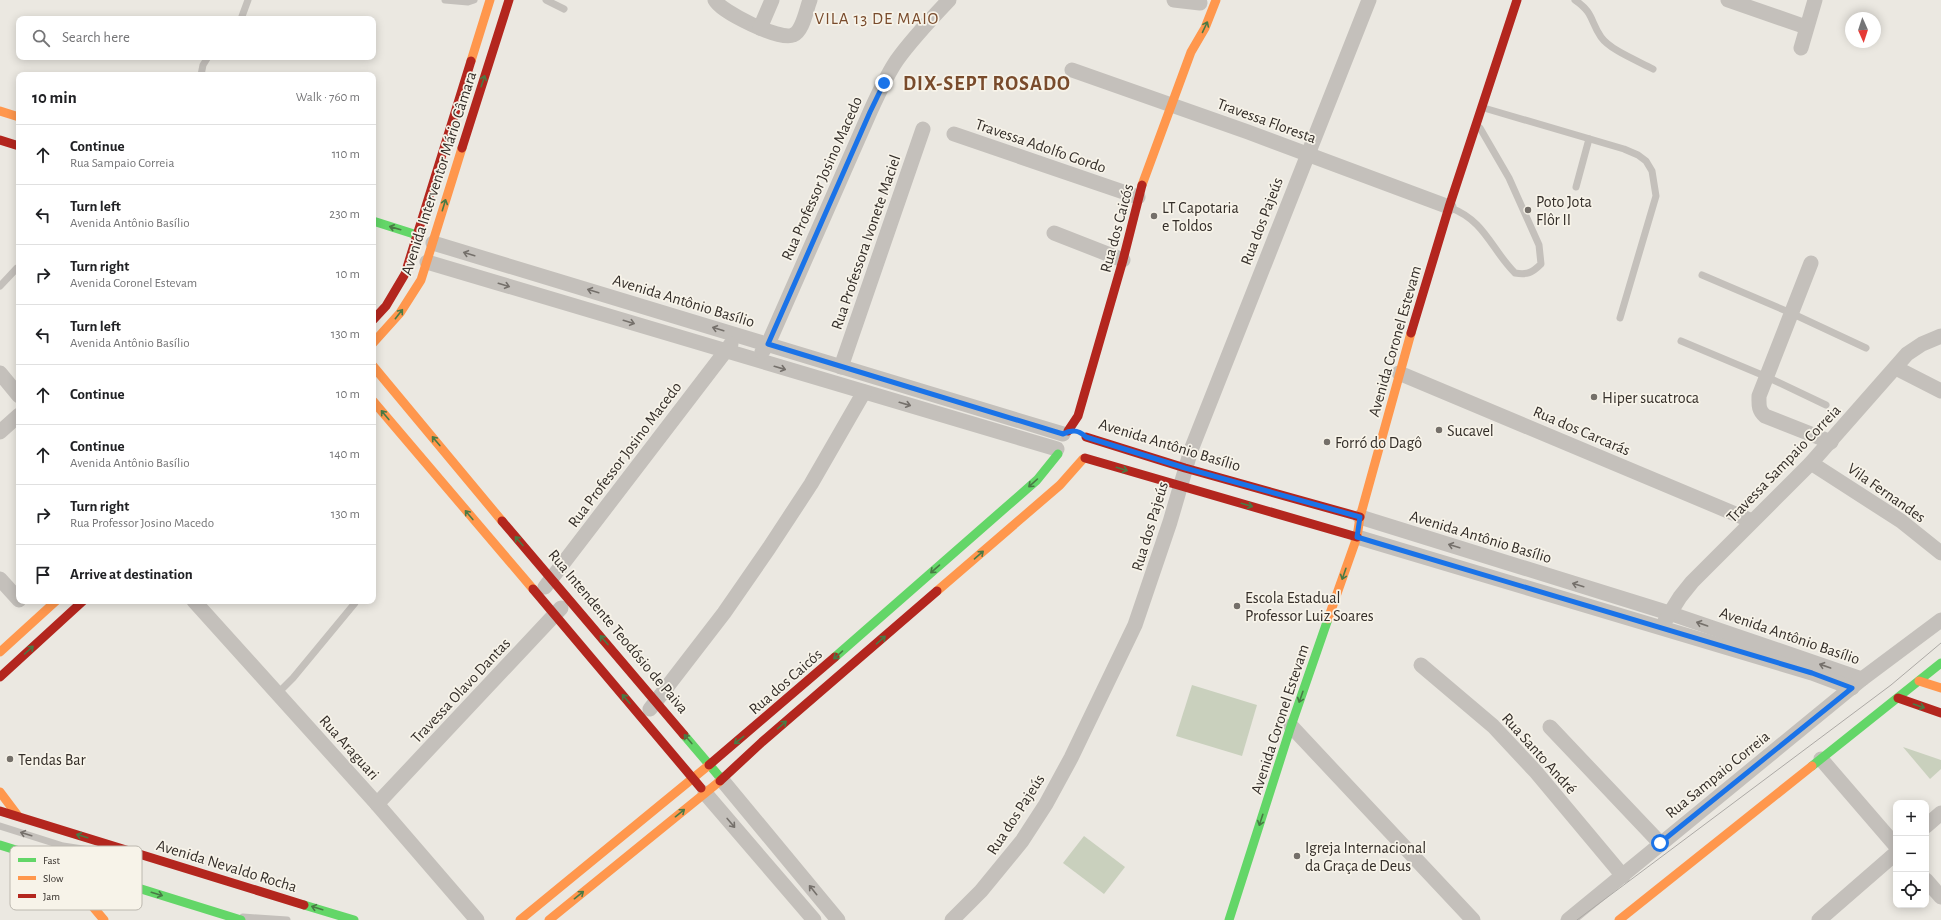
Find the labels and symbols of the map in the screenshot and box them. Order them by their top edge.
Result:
district label: VILA 13 DE MAIO [815,10,939,27]
north arrow [1845,12,1881,48]
one-way arrow [1202,21,1209,33]
street label: Avenida Interventor Mário Câmara [398,70,479,277]
route end [875,74,893,92]
district label: DIX-SEPT ROSADO [903,74,1071,94]
one-way arrow [480,75,487,88]
street label: Rua Professor Josino Macedo [779,94,865,263]
street label: Travessa Floresta [1215,96,1318,146]
street label: Travessa Adolfo Gordo [973,116,1108,176]
street label: Rua Professora Ivonete Maciel [828,153,903,332]
street label: Rua dos Pajeús [1238,175,1287,268]
street label: Rua dos Caicós [1097,182,1136,274]
place label: Poto Jota Flôr II [1536,194,1592,228]
one-way arrow [441,199,448,212]
place label: LT Capotaria e Toldos [1162,200,1239,234]
marker: Poto Jota Flôr II [1523,205,1533,215]
marker: LT Capotaria e Toldos [1149,211,1159,221]
one-way arrow [389,224,402,231]
one-way arrow [462,250,475,257]
street label: Avenida Coronel Estevam [1366,264,1424,419]
street label: Avenida Antônio Basílio [611,272,757,330]
one-way arrow [498,282,511,289]
one-way arrow [587,287,600,294]
one-way arrow [395,309,404,320]
one-way arrow [622,319,635,326]
one-way arrow [711,325,724,332]
one-way arrow [774,365,787,372]
street label: Rua Professor Josino Macedo [565,379,685,530]
place label: Hiper sucatroca [1602,390,1699,406]
marker: Hiper sucatroca [1589,392,1599,402]
one-way arrow [898,401,911,408]
street label: Travessa Sampaio Correia [1724,402,1844,526]
street label: Rua dos Carcarás [1531,403,1633,459]
one-way arrow [381,410,390,421]
street label: Avenida Antônio Basílio [1097,416,1243,474]
place label: Sucavel [1447,423,1494,439]
marker: Sucavel [1434,425,1444,435]
place label: Forró do Dagô [1335,435,1422,451]
one-way arrow [431,436,440,447]
marker: Forró do Dagô [1322,437,1332,447]
street label: Vila Fernandes [1845,460,1928,526]
one-way arrow [1115,466,1128,473]
one-way arrow [1028,478,1038,488]
street label: Rua dos Pajeús [1129,480,1172,573]
one-way arrow [1240,502,1253,509]
street label: Avenida Antônio Basílio [1408,508,1554,566]
one-way arrow [465,509,474,520]
one-way arrow [515,537,524,547]
one-way arrow [1447,542,1460,549]
street label: Rua Intendente Teodósio de Paiva [545,547,691,717]
one-way arrow [974,551,984,560]
one-way arrow [931,564,941,573]
one-way arrow [1340,567,1347,580]
one-way arrow [1572,581,1585,588]
place label: Escola Estadual Professor Luiz Soares [1245,590,1374,624]
marker: Escola Estadual Professor Luiz Soares [1232,601,1242,611]
street label: Avenida Antônio Basílio [1717,604,1862,668]
one-way arrow [1695,620,1708,627]
street label: Travessa Olavo Dantas [408,635,513,746]
one-way arrow [599,635,608,645]
one-way arrow [875,636,886,645]
street label: Avenida Coronel Estevam [1248,642,1312,796]
one-way arrow [24,646,34,655]
street label: Rua dos Caicós [746,646,825,718]
one-way arrow [832,650,843,659]
one-way arrow [1819,661,1831,669]
one-way arrow [1297,690,1305,702]
one-way arrow [622,693,631,704]
one-way arrow [1913,702,1925,710]
street label: Rua Santo André [1499,710,1580,797]
street label: Rua Araguari [316,712,382,783]
one-way arrow [777,721,788,730]
street label: Rua Sampaio Correia [1663,728,1773,821]
one-way arrow [683,734,692,745]
one-way arrow [734,736,745,744]
place label: Tendas Bar [18,752,86,768]
marker: Tendas Bar [5,754,15,764]
street label: Rua dos Pajeús [984,771,1049,858]
one-way arrow [675,809,686,818]
one-way arrow [1257,814,1264,827]
one-way arrow [726,817,735,828]
one-way arrow [19,830,32,837]
one-way arrow [76,832,89,839]
route start [1651,834,1669,852]
street label: Avenida Nevaldo Rocha [155,837,299,895]
place label: Igreja Internacional da Graça de Deus [1305,840,1426,874]
legend [10,846,142,910]
marker: Igreja Internacional da Graça de Deus [1292,851,1302,861]
text: Fast [43,855,61,866]
text: Slow [43,873,64,884]
one-way arrow [808,884,817,895]
text: Jam [43,891,60,902]
one-way arrow [151,891,164,898]
one-way arrow [574,891,585,900]
one-way arrow [311,904,323,912]

